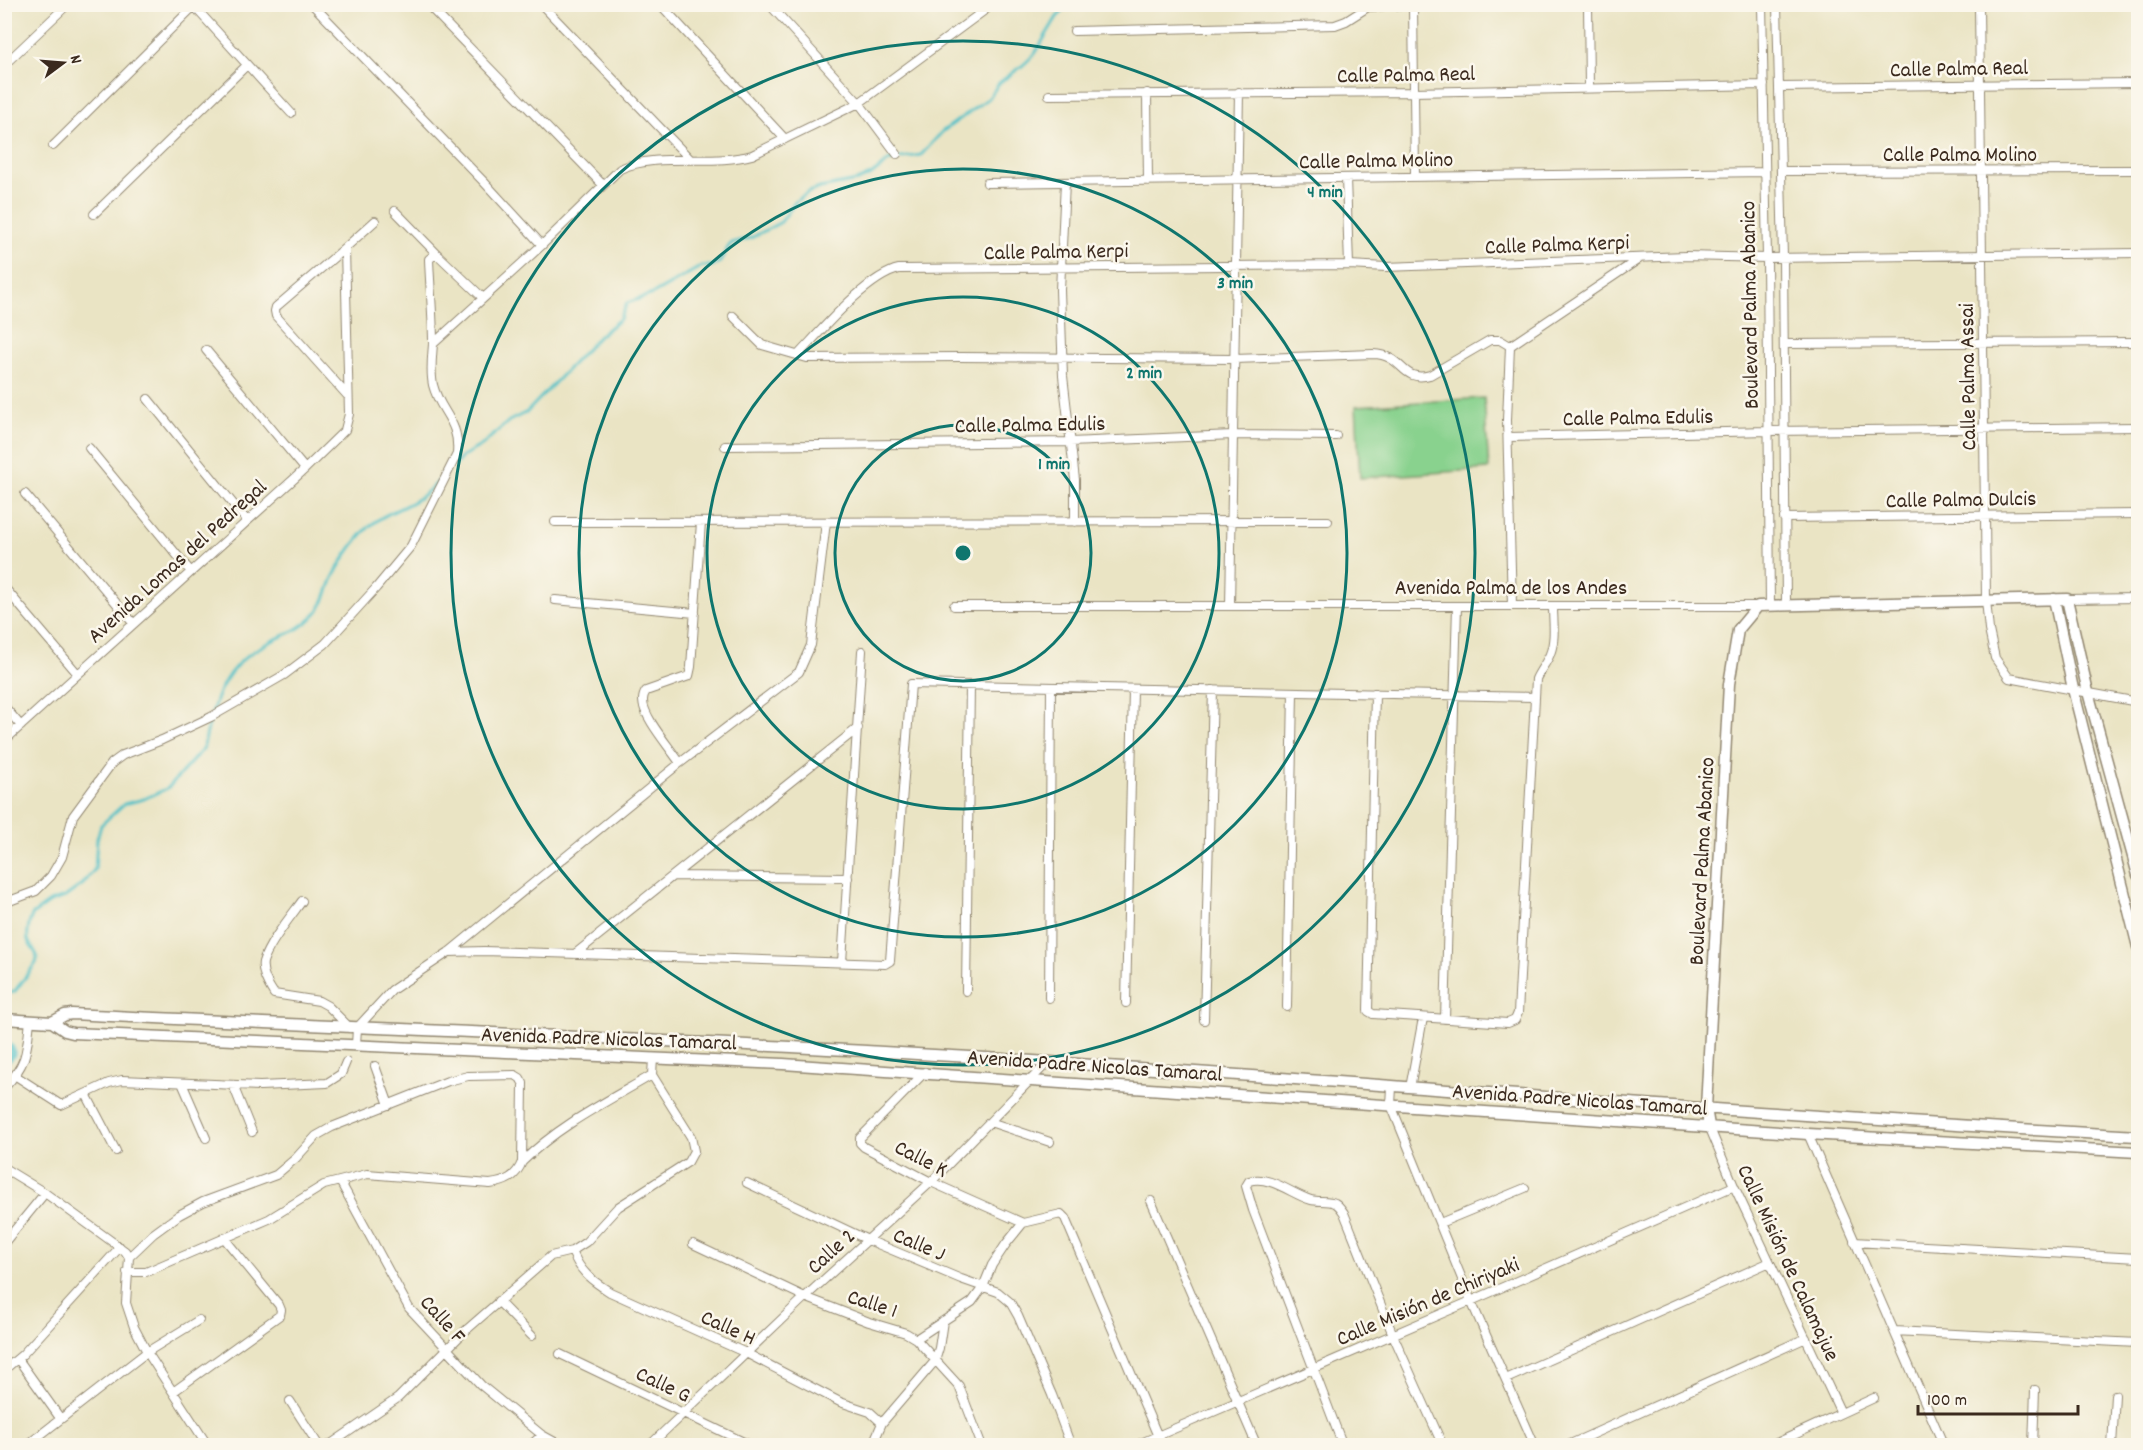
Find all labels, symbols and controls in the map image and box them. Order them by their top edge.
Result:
north arrow [33,33,93,93]
text: N [63,53,87,67]
street label: Calle Palma Real [1890,54,2028,87]
street label: Calle Palma Real [1337,60,1475,93]
street label: Calle Palma Molino [1883,141,2037,172]
street label: Calle Palma Molino [1299,146,1453,179]
text: 4 min [1307,181,1343,206]
street label: Boulevard Palma Abanico [1734,201,1769,409]
street label: Calle Palma Kerpi [1484,228,1630,265]
street label: Calle Palma Kerpi [984,237,1129,270]
text: 3 min [1217,272,1253,297]
street label: Calle Palma Assai [1953,303,1986,451]
text: 2 min [1126,362,1162,387]
street label: Calle Palma Edulis [1562,403,1714,436]
street label: Calle Palma Edulis [954,410,1106,443]
text: 1 min [1038,453,1070,478]
street label: Avenida Lomas del Pedregal [82,473,275,652]
street label: Calle Palma Dulcis [1886,485,2037,518]
centre of rings [953,543,973,563]
street label: Avenida Palma de los Andes [1395,574,1627,605]
street label: Boulevard Palma Abanico [1683,756,1724,966]
street label: Avenida Padre Nicolas Tamaral [480,1021,737,1060]
street label: Avenida Padre Nicolas Tamaral [966,1043,1223,1092]
street label: Avenida Padre Nicolas Tamaral [1451,1077,1708,1126]
street label: Calle K [888,1133,953,1187]
street label: Calle Misión de Calamajue [1728,1160,1846,1367]
street label: Calle J [888,1221,950,1271]
street label: Calle 2 [801,1222,864,1283]
street label: Calle Misión de Chiriyaki [1332,1251,1525,1356]
street label: Calle 1 [843,1283,901,1328]
street label: Calle F [411,1289,472,1352]
street label: Calle H [695,1303,760,1355]
street label: Calle G [630,1360,695,1412]
scale bar [1918,1378,2078,1416]
text: 100 m [1927,1389,1967,1414]

